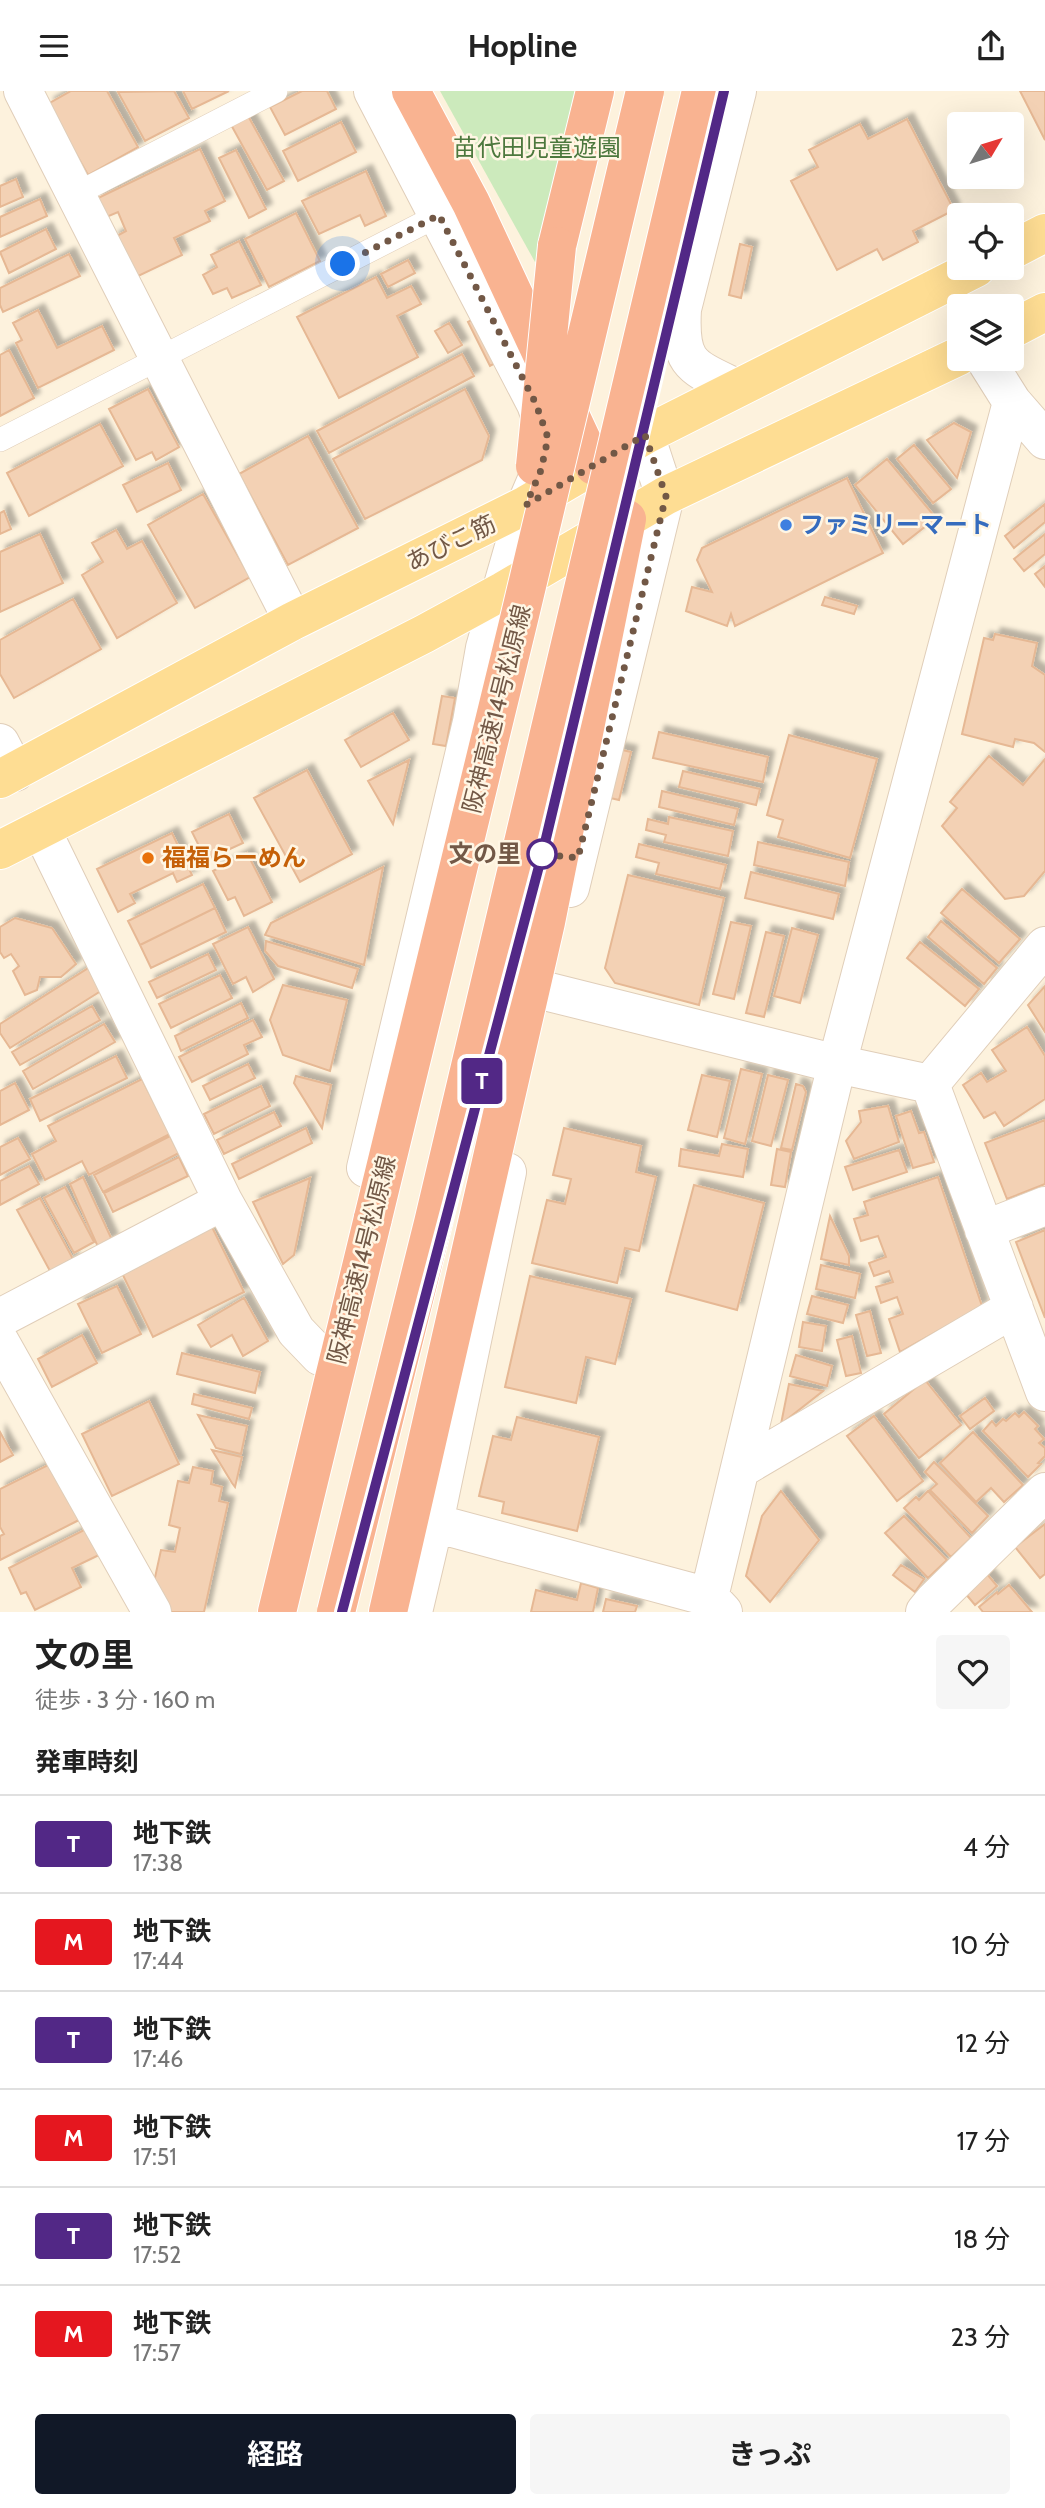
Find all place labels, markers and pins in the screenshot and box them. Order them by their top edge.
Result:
place label: ファミリーマート [800,510,992,539]
marker: ファミリーマート [778,517,794,533]
place label: 文の里 [449,839,521,868]
marker: 文の里 [527,839,557,869]
place label: 福福らーめん [162,843,306,872]
marker: 福福らーめん [140,850,156,866]

